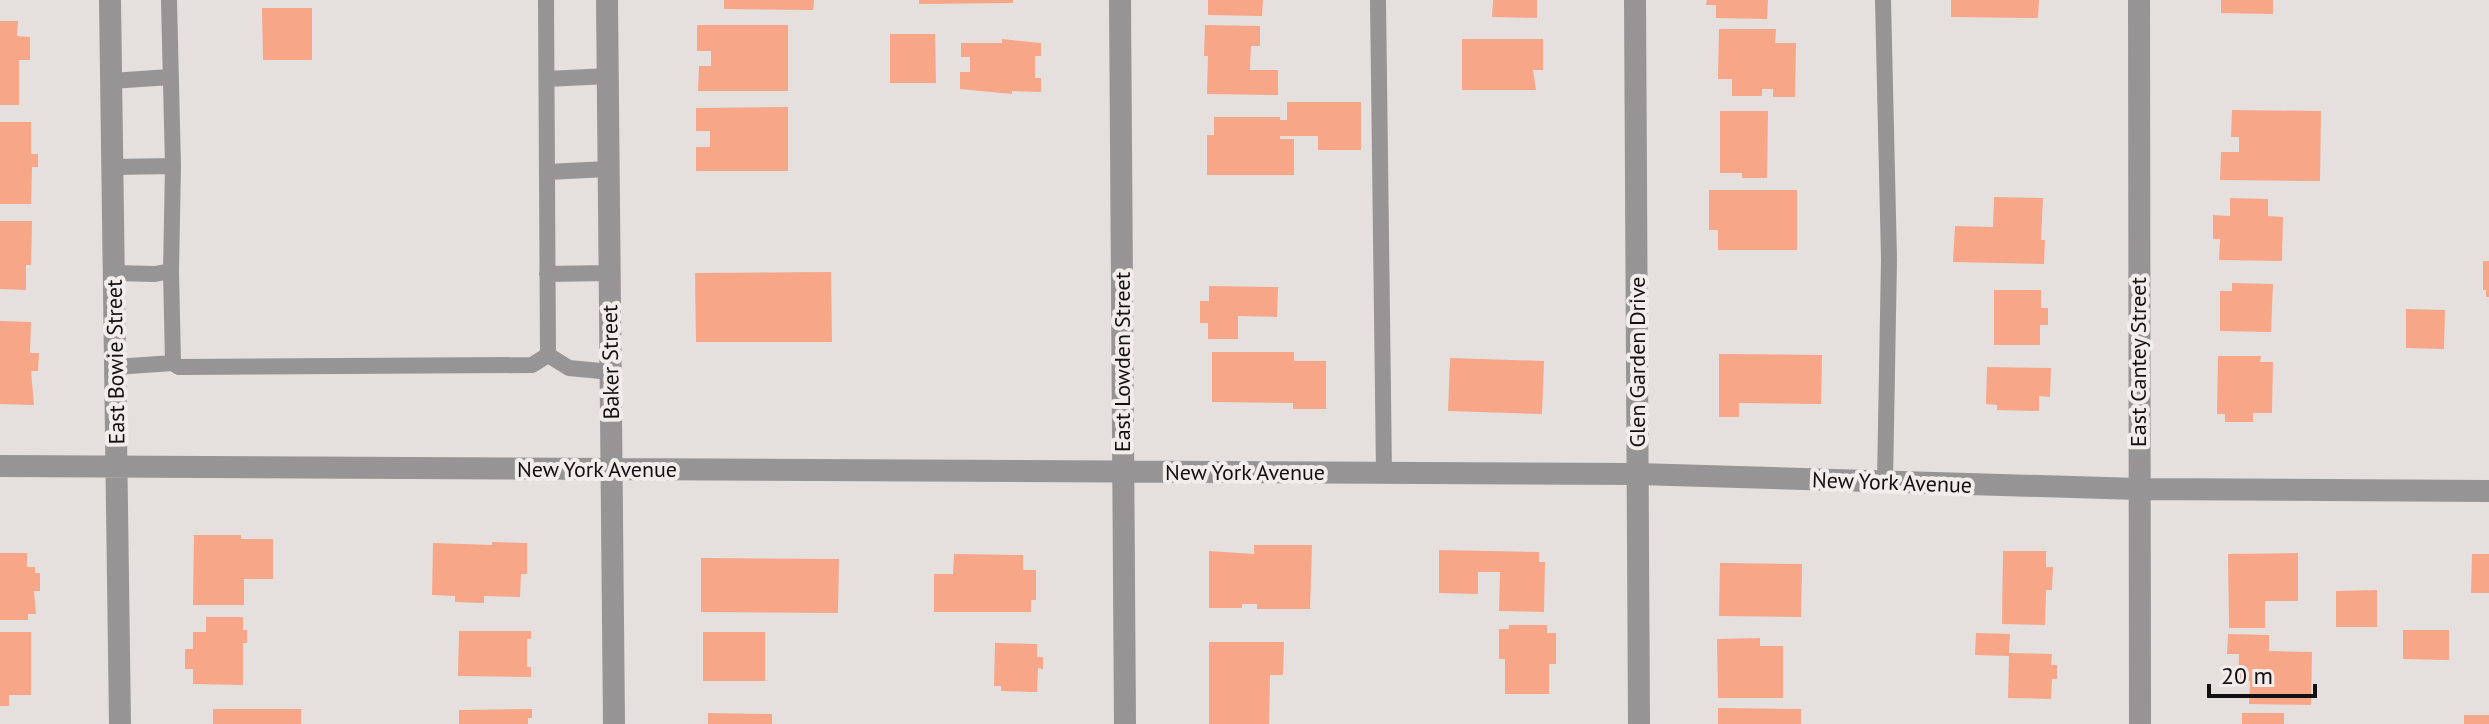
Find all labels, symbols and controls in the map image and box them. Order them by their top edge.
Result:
street label: East Lowden Street [1108,271,1136,452]
street label: Glen Garden Drive [1623,276,1651,448]
street label: East Cantey Street [2124,277,2152,447]
street label: East Bowie Street [100,279,130,445]
street label: Baker Street [595,304,625,420]
street label: New York Avenue [517,455,677,483]
street label: New York Avenue [1165,458,1325,486]
street label: New York Avenue [1812,465,1972,499]
scale bar [2209,648,2315,698]
text: 20 m [2221,660,2273,691]

